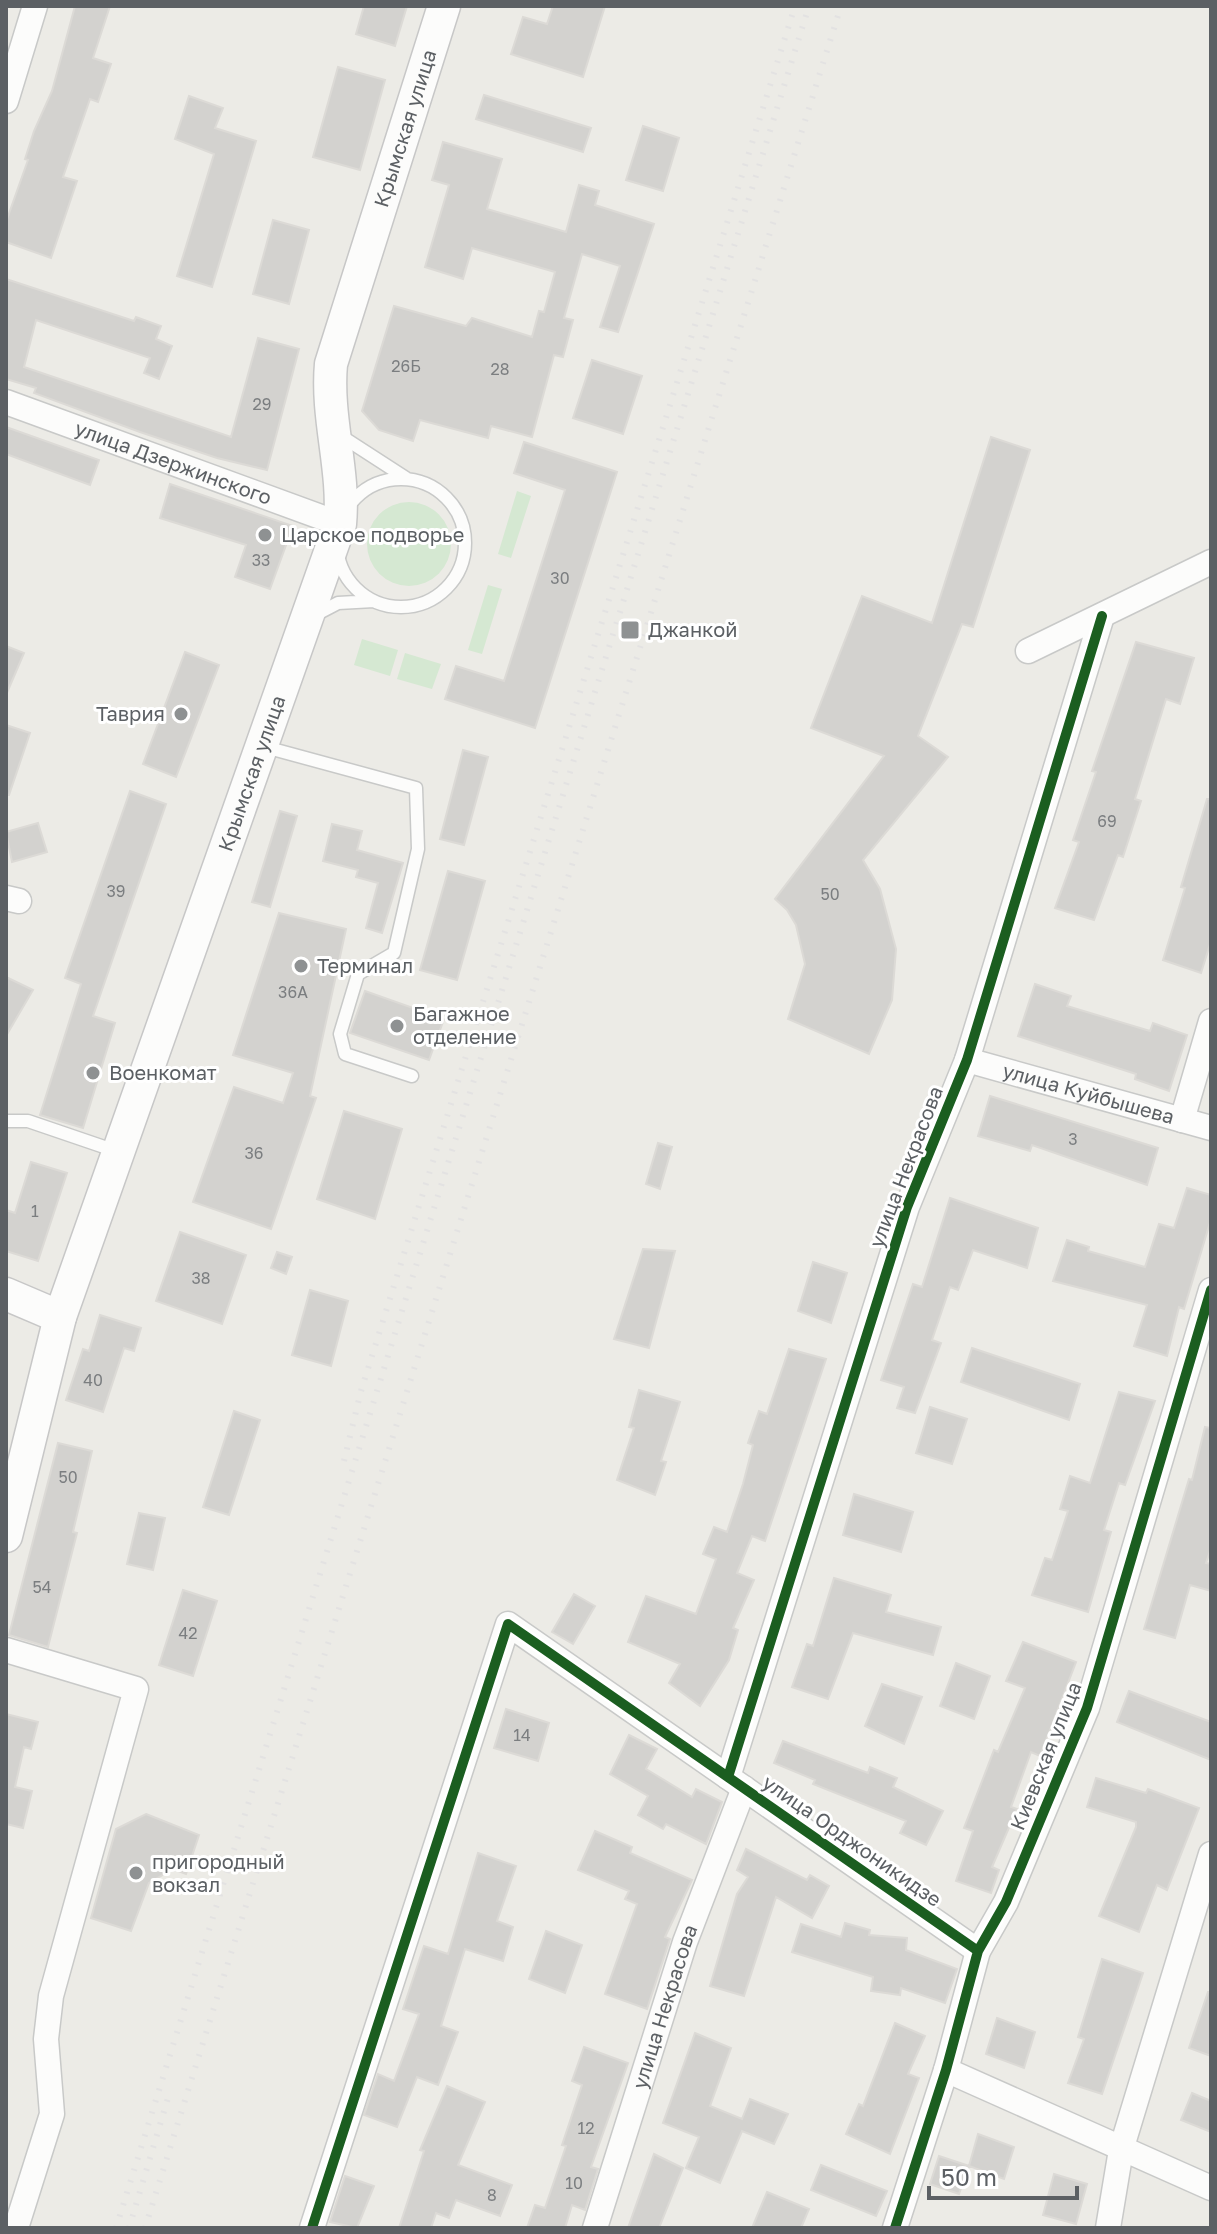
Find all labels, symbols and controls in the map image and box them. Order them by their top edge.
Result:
street label: Крымская улица [368,47,440,210]
house number: 26Б [391,356,421,376]
house number: 28 [490,359,510,379]
house number: 29 [253,394,271,414]
street label: улица Дзержинского [72,415,275,509]
place label: Царское подворье [281,522,464,546]
marker: Царское подворье [256,526,274,544]
house number: 33 [252,550,270,570]
house number: 30 [550,568,570,588]
place label: Джанкой [648,617,737,641]
marker: Джанкой [619,619,641,641]
street label: Крымская улица [212,692,290,854]
place label: Таврия [96,701,165,725]
marker: Таврия [172,705,190,723]
house number: 69 [1097,811,1117,831]
house number: 39 [106,881,126,901]
house number: 50 [820,884,840,904]
place label: Терминал [317,953,413,977]
marker: Терминал [292,957,310,975]
house number: 36А [278,982,308,1002]
place label: Багажное отделение [413,1001,517,1048]
marker: Багажное отделение [388,1017,406,1035]
street label: улица Куйбышева [1000,1058,1177,1128]
place label: Военкомат [109,1060,217,1084]
marker: Военкомат [84,1064,102,1082]
street label: улица Некрасова [863,1083,947,1251]
house number: 3 [1068,1129,1078,1149]
house number: 36 [244,1143,264,1163]
house number: 1 [31,1201,39,1221]
house number: 38 [191,1268,211,1288]
house number: 40 [83,1370,103,1390]
house number: 50 [58,1467,78,1487]
house number: 54 [32,1577,52,1597]
house number: 42 [178,1623,198,1643]
street label: Киевская улица [1004,1678,1086,1833]
house number: 14 [513,1725,531,1745]
street label: улица Орджоникидзе [759,1769,947,1911]
place label: пригородный вокзал [152,1849,285,1896]
marker: пригородный вокзал [127,1864,145,1882]
street label: улица Некрасова [627,1921,702,2092]
house number: 12 [577,2118,595,2138]
scale bar [929,2150,1077,2200]
text: 50 m [941,2162,997,2191]
house number: 10 [565,2173,583,2193]
house number: 8 [487,2185,497,2205]

